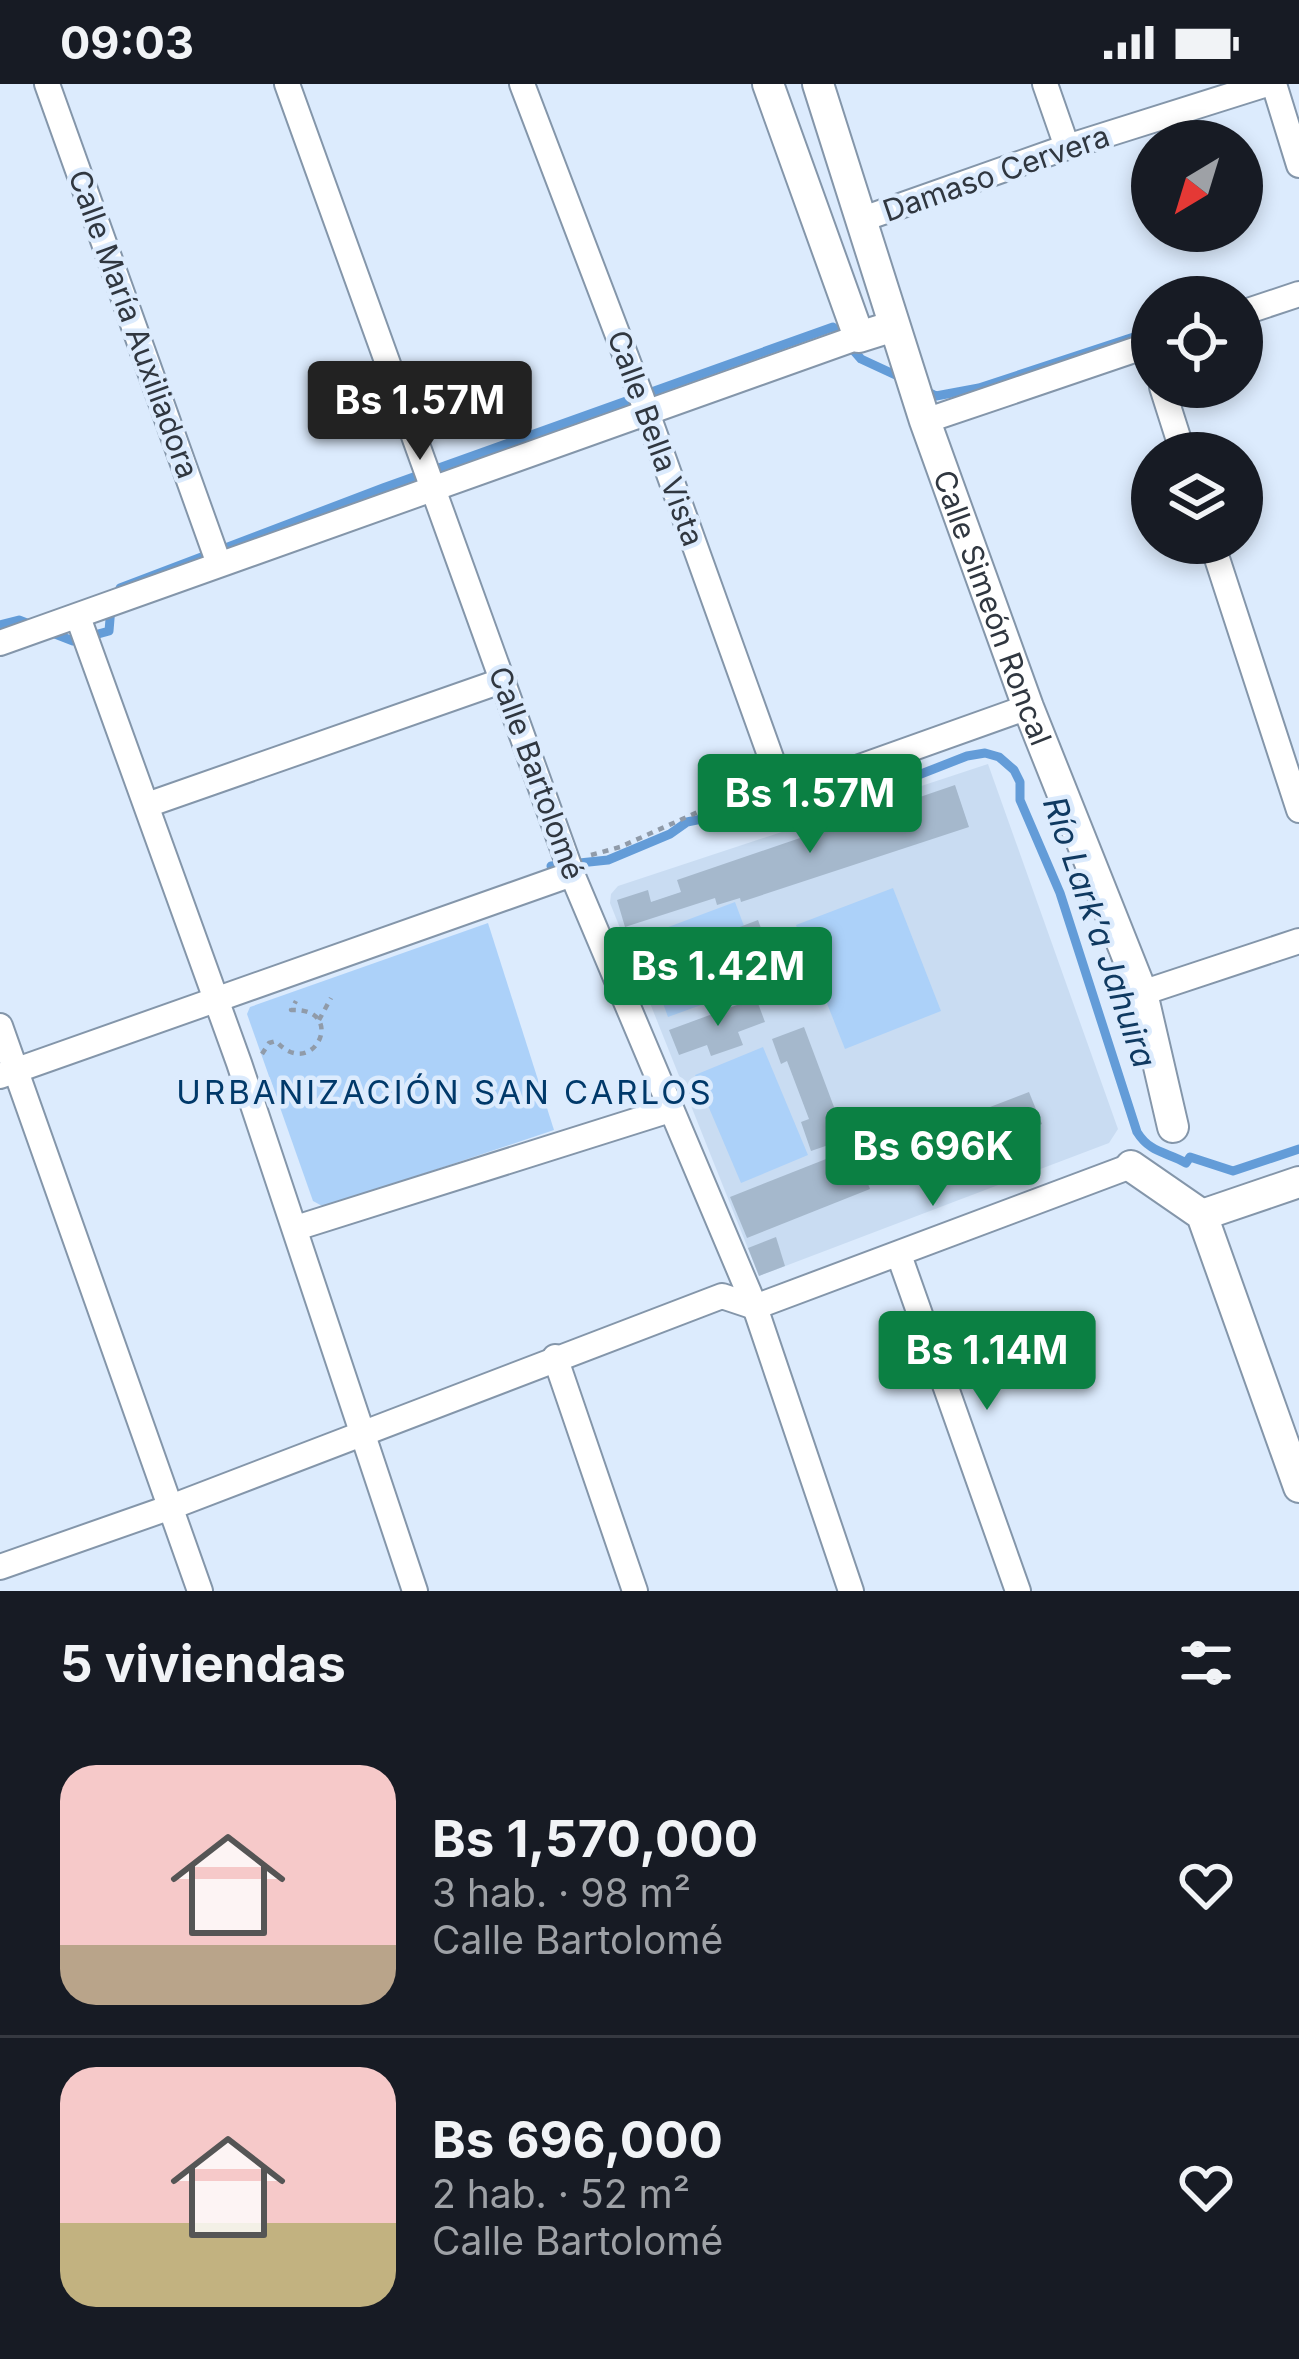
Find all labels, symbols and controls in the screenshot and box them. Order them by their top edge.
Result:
text: 09:03 [60,15,194,70]
street label: Damaso Cervera [878,117,1114,229]
north arrow [1131,120,1263,252]
map controls [1131,120,1263,564]
street label: Calle María Auxiliadora [61,165,207,483]
button: locate [1131,276,1263,408]
street label: Calle Bella Vista [600,325,712,551]
pin: Bs 1.57M [296,361,544,463]
text: Bs 1.57M [335,376,505,423]
button: layers [1131,432,1263,564]
street label: Calle Simeón Roncal [926,465,1059,750]
street label: Calle Bartolomé [482,662,592,884]
pin: Bs 1.57M [686,754,934,856]
text: Bs 1.57M [725,769,895,816]
water label: Río Lark’a Jahuira [1035,791,1165,1073]
pin: Bs 1.42M [594,927,842,1029]
text: Bs 1.42M [631,942,805,989]
district label: URBANIZACIÓN SAN CARLOS [176,1072,714,1112]
pin: Bs 696K [822,1107,1044,1209]
text: Bs 696K [853,1122,1013,1169]
pin: Bs 1.14M [863,1311,1111,1413]
text: Bs 1.14M [906,1326,1068,1373]
icon: filters [1173,1630,1239,1696]
text: 5 viviendas [60,1633,346,1694]
text: Bs 1,570,000 [432,1808,758,1869]
icon: home [156,1813,300,1957]
icon: heart [1173,1852,1239,1918]
text: 3 hab. · 98 m² [432,1869,691,1916]
text: Calle Bartolomé [432,1916,723,1963]
text: Bs 696,000 [432,2109,723,2170]
icon: home [156,2115,300,2259]
icon: heart [1173,2154,1239,2220]
text: 2 hab. · 52 m² [432,2170,690,2217]
text: Calle Bartolomé [432,2217,723,2264]

